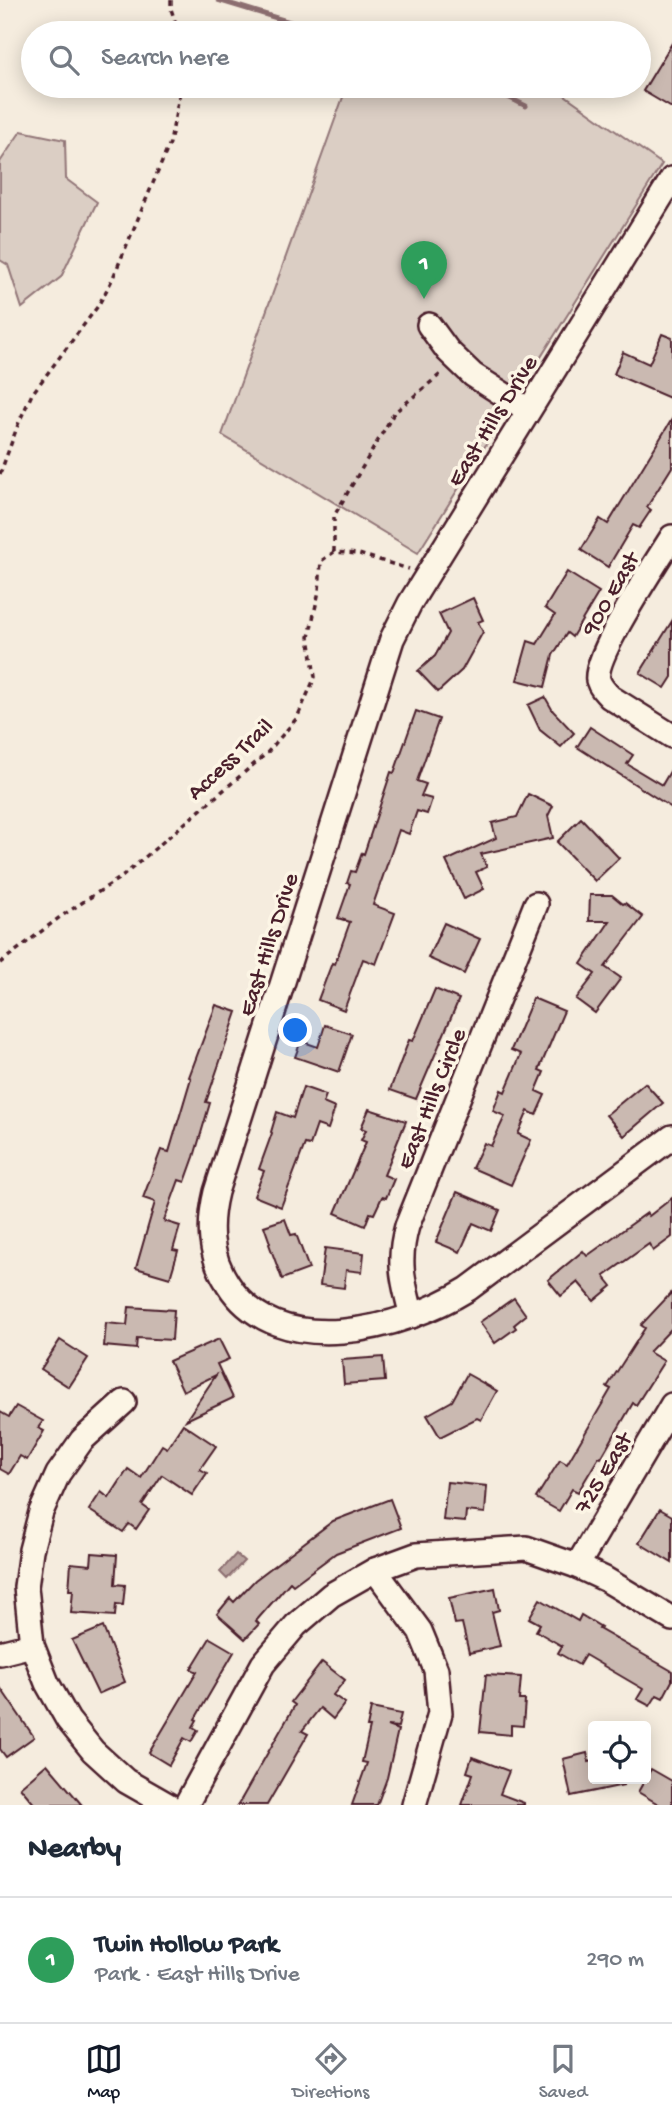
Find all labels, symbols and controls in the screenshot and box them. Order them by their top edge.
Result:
search box [21,21,651,98]
icon: search [45,41,83,79]
text: Search here [101,44,229,75]
pin: 1 [401,241,447,299]
street label: East Hills Drive [442,351,546,493]
street label: 900 East [576,546,649,643]
street label: Access Trail [182,713,281,808]
street label: East Hills Drive [234,869,307,1020]
your location [278,1013,312,1047]
street label: East Hills Circle [392,1024,475,1174]
street label: 725 East [569,1426,642,1520]
map controls [588,1721,651,1784]
button: locate [588,1721,651,1784]
text: Nearby [28,1833,121,1868]
text: Twin Hollow Park [95,1931,278,1962]
text: 1 [46,1947,56,1974]
text: 290 m [586,1947,644,1974]
text: Park · East Hills Drive [95,1962,300,1989]
tab: Map [85,2040,123,2105]
tab: Directions [292,2040,369,2105]
tab: Saved [539,2040,587,2105]

